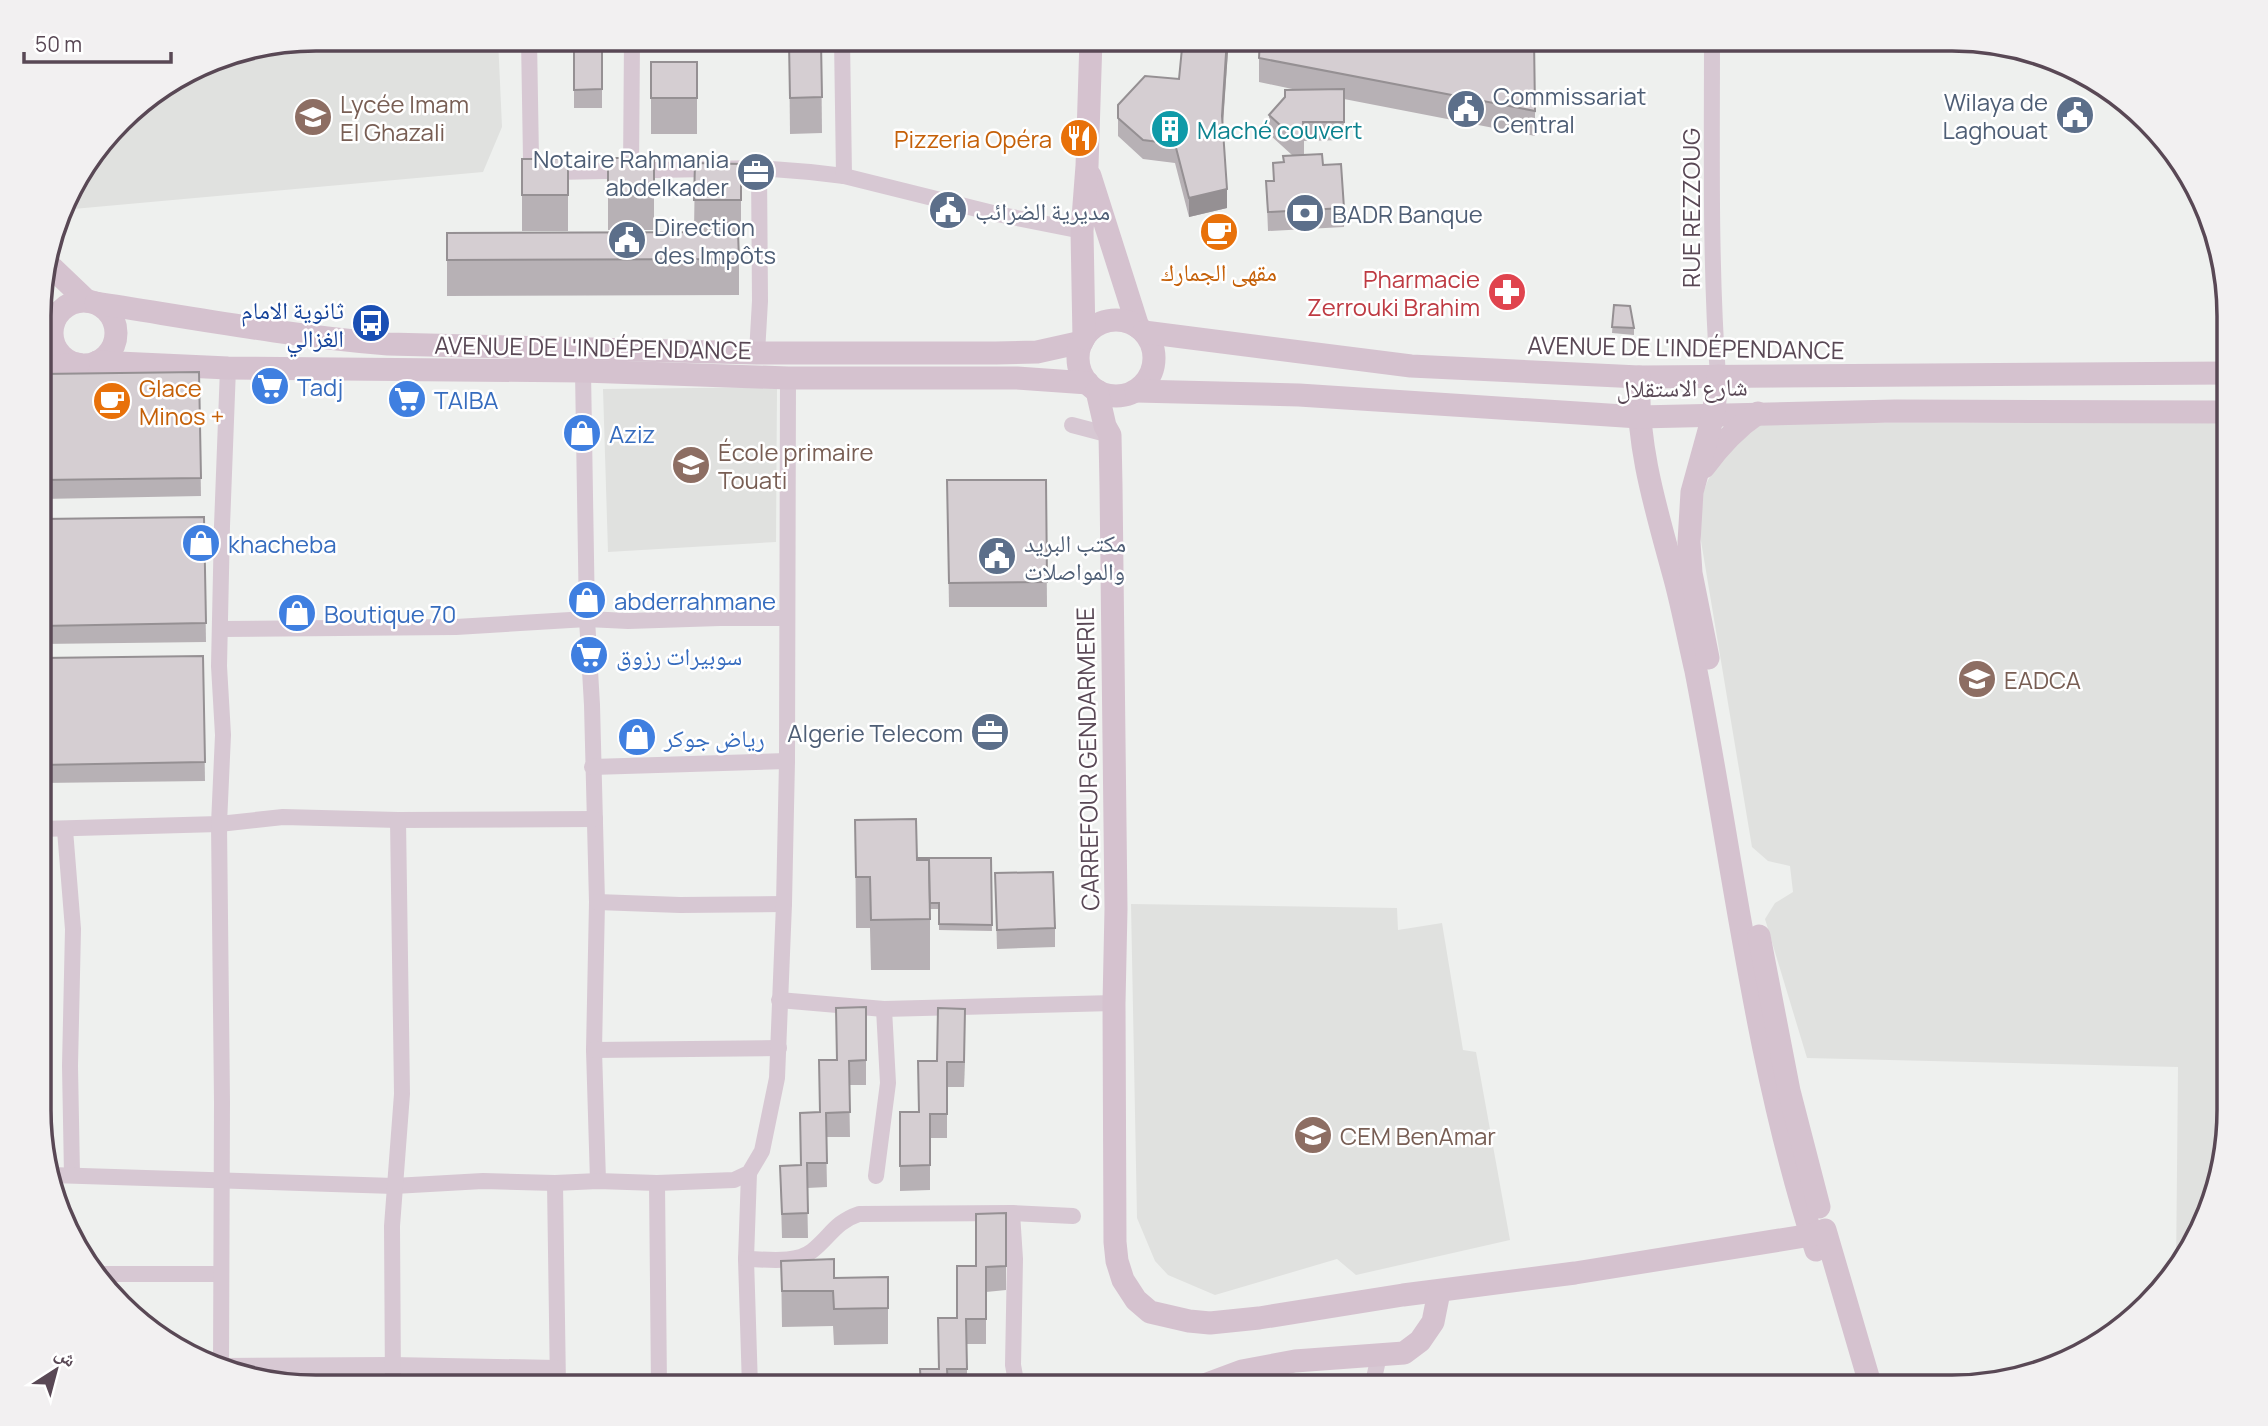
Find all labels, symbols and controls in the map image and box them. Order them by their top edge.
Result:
scale bar [24,21,172,65]
text: 50 m [35,30,82,58]
place label: Commissariat Central [1493,79,1646,140]
place label: Wilaya de Laghouat [1943,85,2048,146]
place label: Lycée Imam El Ghazali [340,87,469,148]
public building icon: Commissariat Central [1445,88,1487,130]
public building icon: Wilaya de Laghouat [2054,94,2096,136]
school or university icon: Lycée Imam El Ghazali [292,96,334,138]
building icon: Maché couvert [1149,108,1191,150]
place label: Maché couvert [1197,113,1362,146]
restaurant icon: Pizzeria Opéra [1058,117,1100,159]
place label: Pizzeria Opéra [894,122,1052,155]
street label: RUE REZZOUG [1674,128,1707,288]
place label: Notaire Rahmania abdelkader [533,142,729,203]
office icon: Notaire Rahmania abdelkader [735,151,777,193]
public building icon: مديرية الضرائب [927,189,969,231]
bank icon: BADR Banque [1284,192,1326,234]
place label: مديرية الضرائب [975,194,1110,227]
place label: BADR Banque [1332,197,1483,230]
place label: Direction des Impôts [654,210,776,271]
cafe icon: مقهى الجمارك [1198,211,1240,253]
public building icon: Direction des Impôts [606,219,648,261]
place label: مقهى الجمارك [1161,255,1277,288]
place label: Pharmacie Zerrouki Brahim [1307,262,1480,323]
pharmacy icon: Pharmacie Zerrouki Brahim [1486,271,1528,313]
place label: ثانوية الامام الغزالي [241,293,344,358]
bus stop icon: ثانوية الامام الغزالي [350,302,392,344]
street label: AVENUE DE L'INDÉPENDANCE [434,328,752,366]
street label: AVENUE DE L'INDÉPENDANCE [1527,328,1845,366]
supermarket icon: Tadj [249,365,291,407]
street label: شارع الاستقلال [1616,369,1748,405]
place label: Tadj [297,370,343,403]
place label: Glace Minos + [139,371,224,432]
supermarket icon: TAIBA [386,378,428,420]
cafe icon: Glace Minos + [91,380,133,422]
place label: TAIBA [434,383,499,416]
shop icon: Aziz [561,412,603,454]
place label: Aziz [609,417,655,450]
place label: École primaire Touati [718,435,873,496]
school or university icon: École primaire Touati [670,444,712,486]
shop icon: khacheba [180,522,222,564]
place label: مكتب البريد والمواصلات [1024,526,1126,587]
place label: khacheba [228,527,337,560]
public building icon: مكتب البريد والمواصلات [976,535,1018,577]
shop icon: abderrahmane [566,579,608,621]
place label: abderrahmane [614,584,776,617]
shop icon: Boutique 70 [276,592,318,634]
place label: Boutique 70 [324,597,456,630]
street label: CARREFOUR GENDARMERIE [1068,607,1106,911]
supermarket icon: سوبيرات رزوق [568,634,610,676]
place label: سوبيرات رزوق [616,639,742,672]
school or university icon: EADCA [1956,658,1998,700]
place label: EADCA [2004,663,2081,696]
office icon: Algerie Telecom [969,711,1011,753]
shop icon: رياض جوكر [616,716,658,758]
place label: Algerie Telecom [787,716,963,749]
place label: رياض جوكر [663,721,765,754]
school or university icon: CEM BenAmar [1292,1114,1334,1156]
place label: CEM BenAmar [1340,1119,1496,1152]
north arrow [21,1335,91,1405]
text: ش [50,1340,82,1373]

